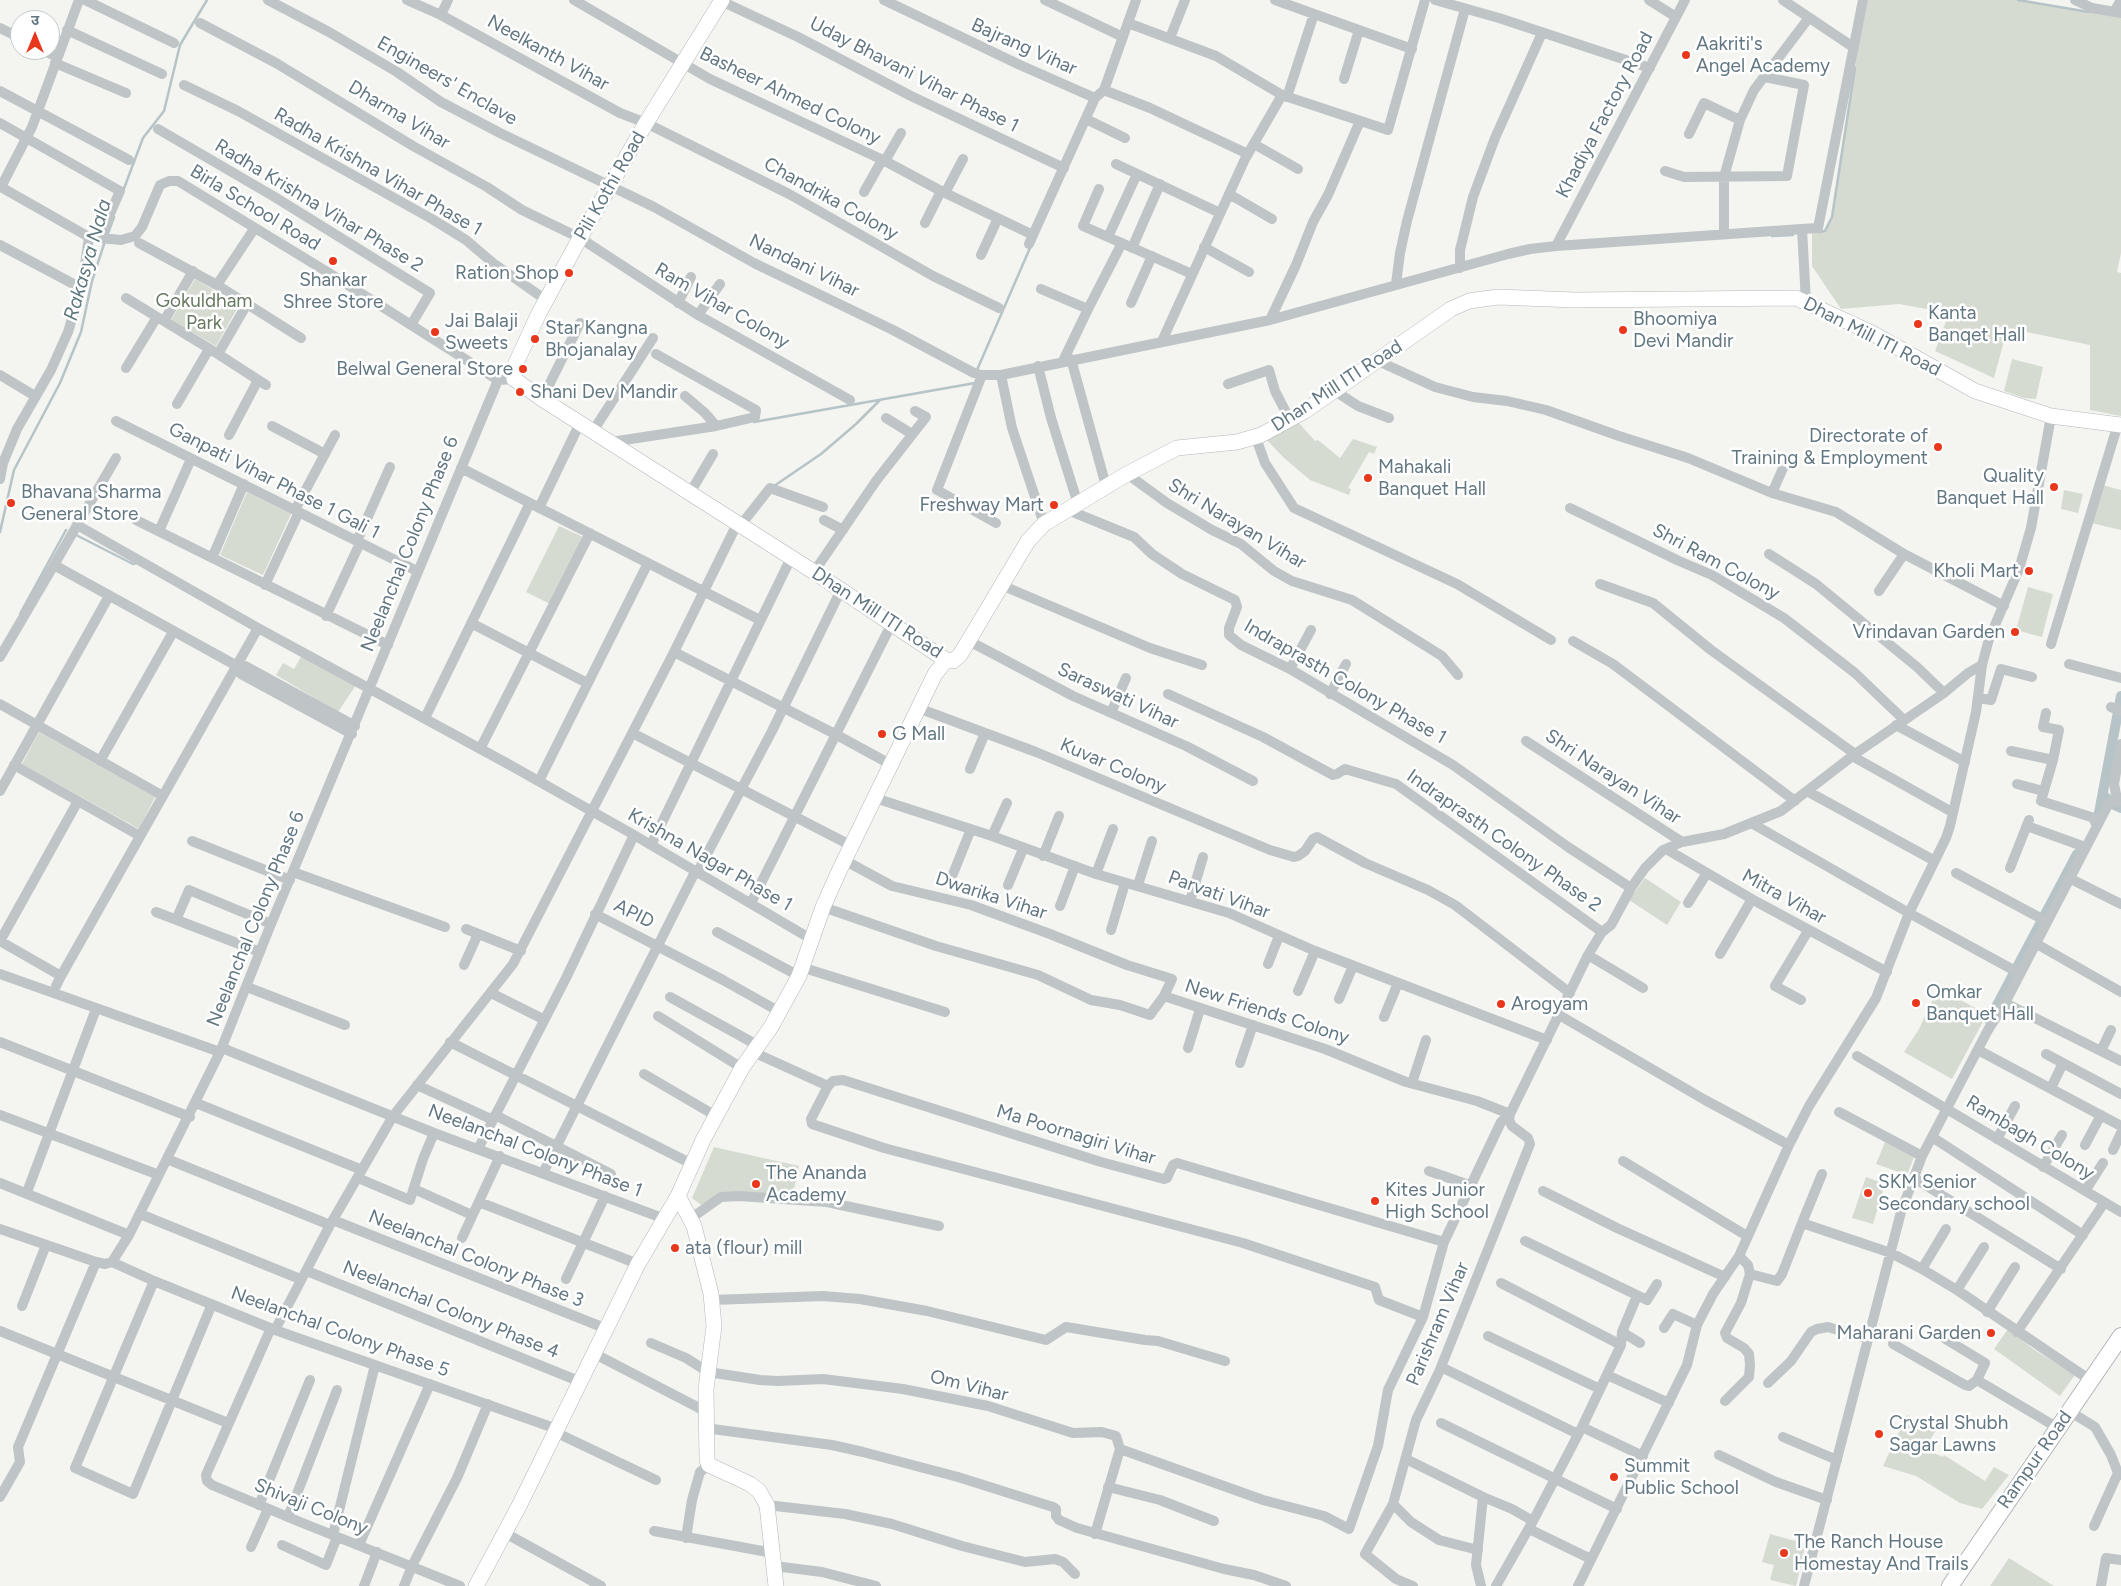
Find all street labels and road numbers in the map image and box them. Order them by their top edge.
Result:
street label: Neelkanth Vihar [483,10,613,96]
street label: Uday Bhavani Vihar Phase 1 [806,12,1022,138]
street label: Bajrang Vihar [968,14,1080,80]
street label: Khadiya Factory Road [1552,28,1658,202]
street label: Engineers' Enclave [373,32,521,130]
street label: Basheer Ahmed Colony [696,42,884,150]
street label: Dharma Vihar [344,76,454,154]
street label: Radha Krishna Vihar Phase 1 [270,103,486,241]
street label: Pili Kothi Road [570,128,650,244]
street label: Radha Krishna Vihar Phase 2 [211,135,427,277]
street label: Chandrika Colony [760,153,902,245]
street label: Birla School Road [186,160,324,256]
street label: Nandani Vihar [745,229,863,303]
street label: Ram Vihar Colony [651,258,793,354]
street label: Dhan Mill ITI Road [1799,292,1945,382]
street label: Dhan Mill ITI Road [1267,335,1407,437]
street label: Ganpati Vihar Phase 1 Gali 1 [165,418,383,544]
street label: Neelanchal Colony Phase 6 [356,433,464,655]
street label: Shri Narayan Vihar [1164,474,1310,574]
street label: Shri Ram Colony [1649,519,1783,605]
street label: Dhan Mill ITI Road [807,562,947,664]
street label: Indraprasth Colony Phase 1 [1240,615,1450,749]
street label: Saraswati Vihar [1054,658,1182,734]
street label: Shri Narayan Vihar [1541,725,1685,829]
street label: Kuvar Colony [1057,733,1169,799]
street label: Indraprasth Colony Phase 2 [1402,765,1606,917]
street label: Krishna Nagar Phase 1 [624,804,796,916]
street label: Neelanchal Colony Phase 6 [202,808,310,1030]
street label: Mitra Vihar [1738,865,1830,929]
street label: Parvati Vihar [1165,866,1273,924]
street label: Dwarika Vihar [932,867,1050,925]
street label: APID [610,894,658,934]
street label: New Friends Colony [1182,975,1352,1049]
street label: Rambagh Colony [1962,1091,2098,1185]
street label: Neelanchal Colony Phase 1 [425,1100,645,1202]
street label: Ma Poornagiri Vihar [994,1100,1158,1170]
street label: Neelanchal Colony Phase 3 [365,1205,587,1313]
street label: Neelanchal Colony Phase 4 [339,1256,563,1364]
street label: Parishram Vihar [1402,1259,1474,1389]
street label: Neelanchal Colony Phase 5 [228,1282,452,1382]
street label: Om Vihar [927,1365,1011,1407]
street label: Rampur Road [1993,1407,2077,1513]
street label: Shivaji Colony [251,1474,371,1540]

